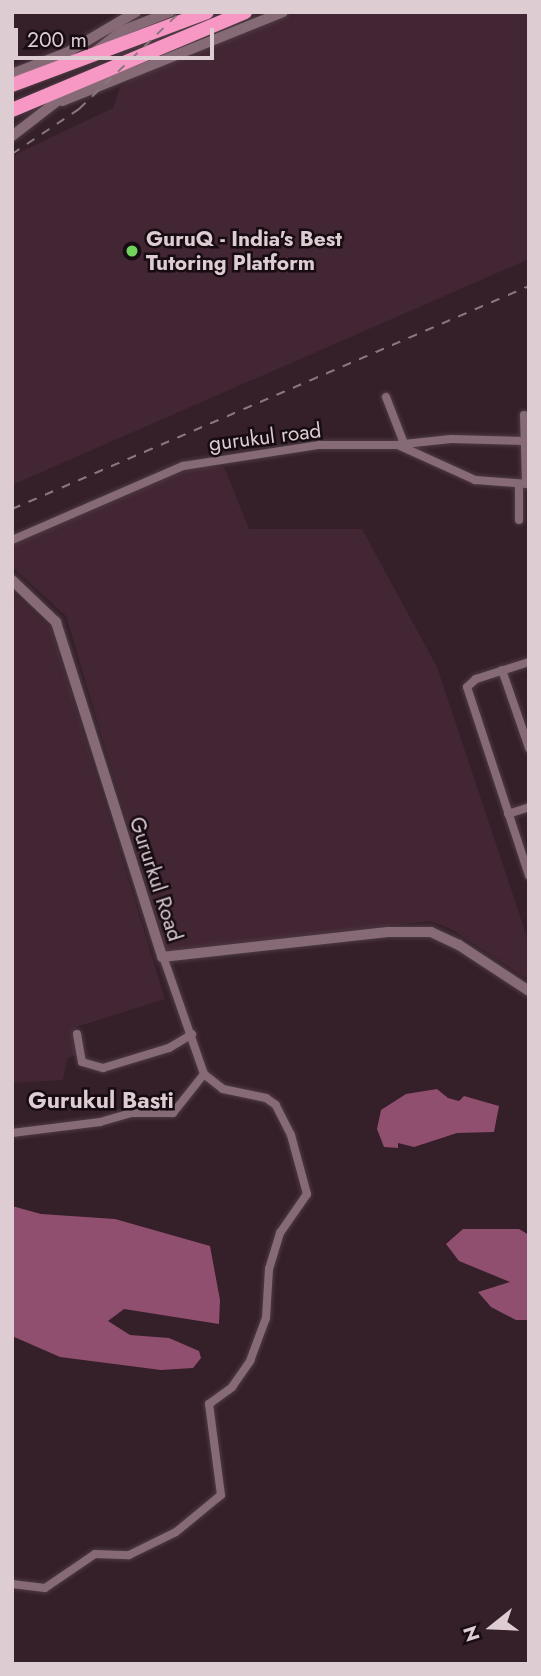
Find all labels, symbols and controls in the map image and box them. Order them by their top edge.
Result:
scale bar [18,14,217,58]
text: 200 m [27,25,87,55]
place label: GuruQ - India's Best Tutoring Platform [146,226,342,276]
marker: GuruQ - India's Best Tutoring Platform [124,243,140,259]
street label: gurukul road [207,418,323,456]
street label: Gururkul Road [124,814,188,944]
district label: Gurukul Basti [28,1086,174,1114]
north arrow [457,1592,527,1662]
text: N [456,1622,487,1645]

